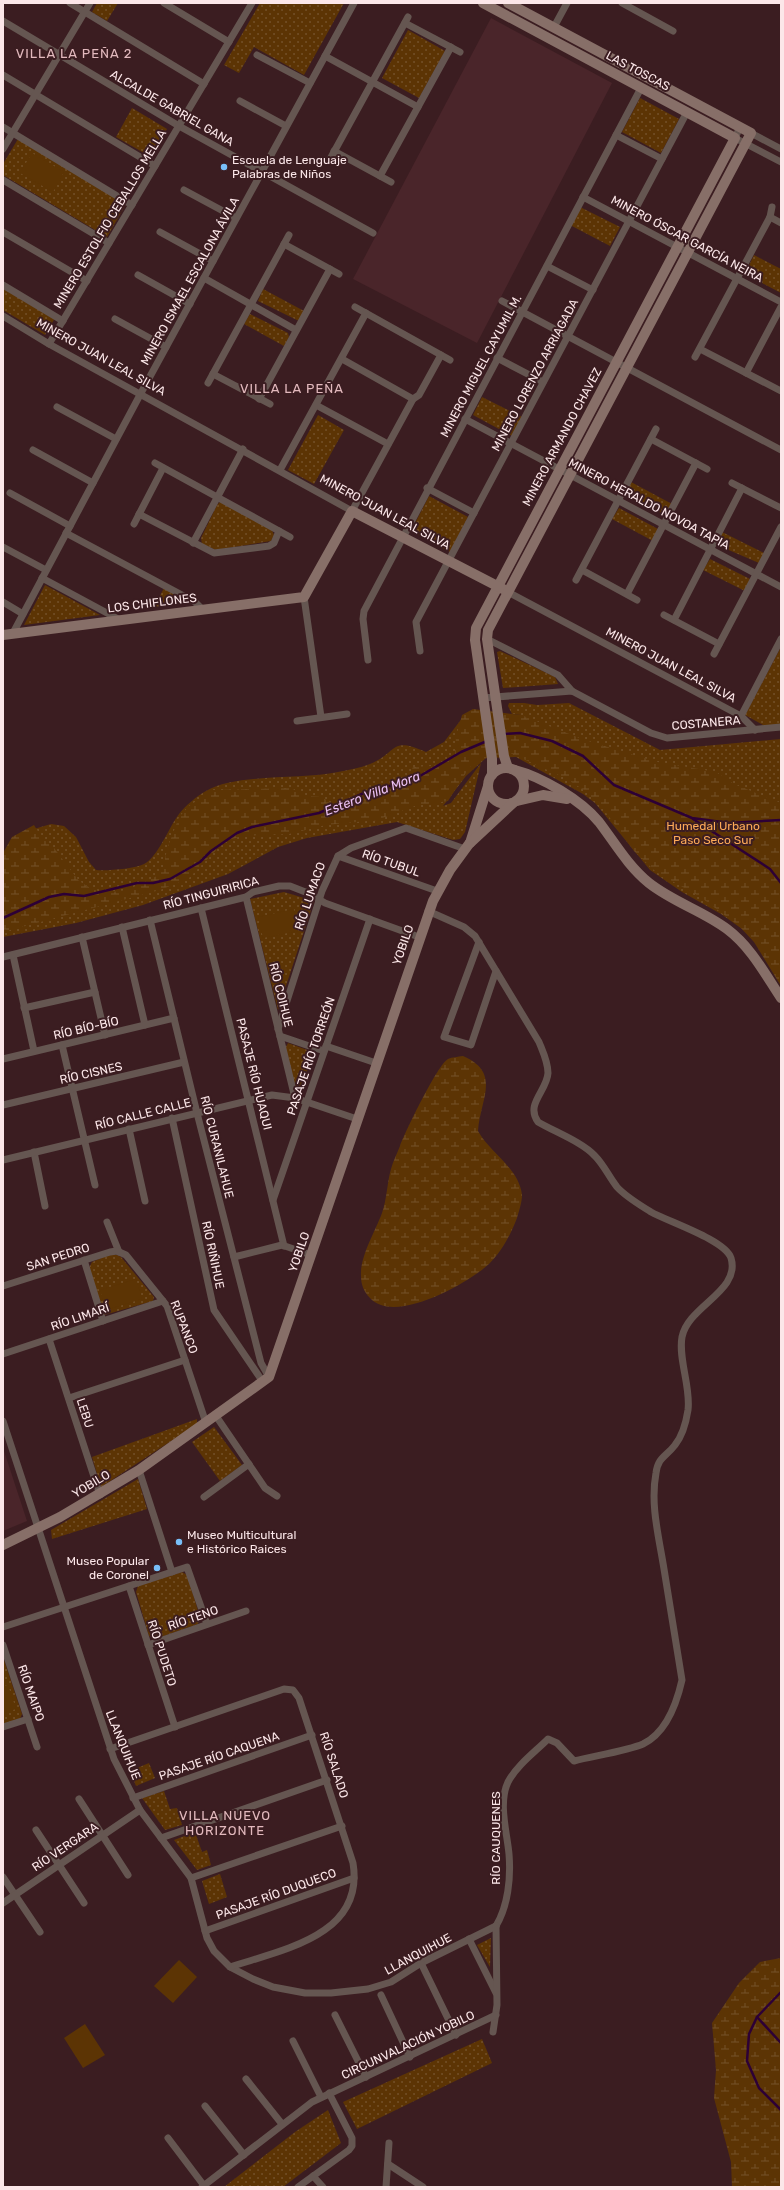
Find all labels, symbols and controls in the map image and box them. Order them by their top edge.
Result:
district label: VILLA LA PEÑA 2 [16,46,132,61]
street label: LAS TOSCAS [604,48,672,94]
street label: ALCALDE GABRIEL GANA [108,67,236,149]
street label: MINERO ESTOLFIO CEBALLOS MELLA [51,127,169,311]
place label: Escuela de Lenguaje Palabras de Niños [232,153,347,181]
marker: Escuela de Lenguaje Palabras de Niños [219,162,229,172]
street label: MINERO ÓSCAR GARCÍA NEIRA [609,193,765,285]
street label: MINERO ISMAEL ESCALONA ÁVILA [138,195,242,367]
street label: MINERO MIGUEL CAYUMIL M. [437,292,525,440]
street label: MINERO LORENZO ARRIAGADA [489,296,581,454]
street label: MINERO JUAN LEAL SILVA [34,316,168,398]
street label: MINERO ARMANDO CHAVEZ [520,366,604,508]
district label: VILLA LA PEÑA [240,381,344,396]
street label: MINERO HERALDO NOVOA TAPIA [566,455,732,553]
street label: MINERO JUAN LEAL SILVA [317,472,453,552]
street label: LOS CHIFLONES [107,591,197,615]
street label: MINERO JUAN LEAL SILVA [603,625,739,705]
street label: COSTANERA [671,713,741,733]
water label: Estero Villa Mora [322,768,422,819]
park label: Humedal Urbano Paso Seco Sur [666,819,760,847]
street label: RÍO TUBUL [360,847,422,880]
street label: RÍO LUMACO [292,860,328,932]
street label: RÍO TINGUIRIRICA [162,873,260,913]
street label: YOBILO [390,923,416,967]
street label: RÍO COIHUE [266,961,296,1029]
street label: PASAJE RÍO TORREÓN [284,995,338,1117]
street label: RÍO BÍO-BÍO [52,1014,120,1042]
street label: PASAJE RÍO HUAQUI [233,1017,275,1131]
street label: RÍO CISNES [58,1059,124,1087]
street label: RÍO CURANILAHUE [197,1094,237,1200]
street label: RÍO CALLE CALLE [93,1095,193,1133]
street label: RÍO RIÑIHUE [199,1220,227,1290]
street label: YOBILO [286,1230,312,1274]
street label: SAN PEDRO [25,1240,91,1274]
street label: RUPANCO [167,1298,201,1356]
street label: RÍO LIMARÍ [49,1300,112,1334]
street label: LEBU [74,1396,96,1430]
street label: YOBILO [70,1467,112,1501]
place label: Museo Multicultural e Histórico Raices [187,1528,296,1556]
marker: Museo Multicultural e Histórico Raices [174,1537,184,1547]
place label: Museo Popular de Coronel [67,1554,149,1582]
marker: Museo Popular de Coronel [152,1563,162,1573]
street label: RÍO TENO [166,1603,220,1633]
street label: RÍO PUDETO [145,1618,179,1688]
street label: RÍO MAIPO [15,1663,47,1723]
street label: LLANQUIHUE [103,1708,143,1782]
street label: PASAJE RÍO CAQUENA [157,1729,281,1783]
street label: RÍO SALADO [317,1730,351,1800]
street label: RÍO CAUQUENES [489,1791,503,1885]
district label: VILLA NUEVO HORIZONTE [179,1808,271,1838]
street label: RÍO VERGARA [29,1820,101,1874]
street label: PASAJE RÍO DUQUECO [214,1866,338,1922]
street label: LLANQUIHUE [382,1930,454,1978]
street label: CIRCUNVALACIÓN YOBILO [339,2008,477,2082]

